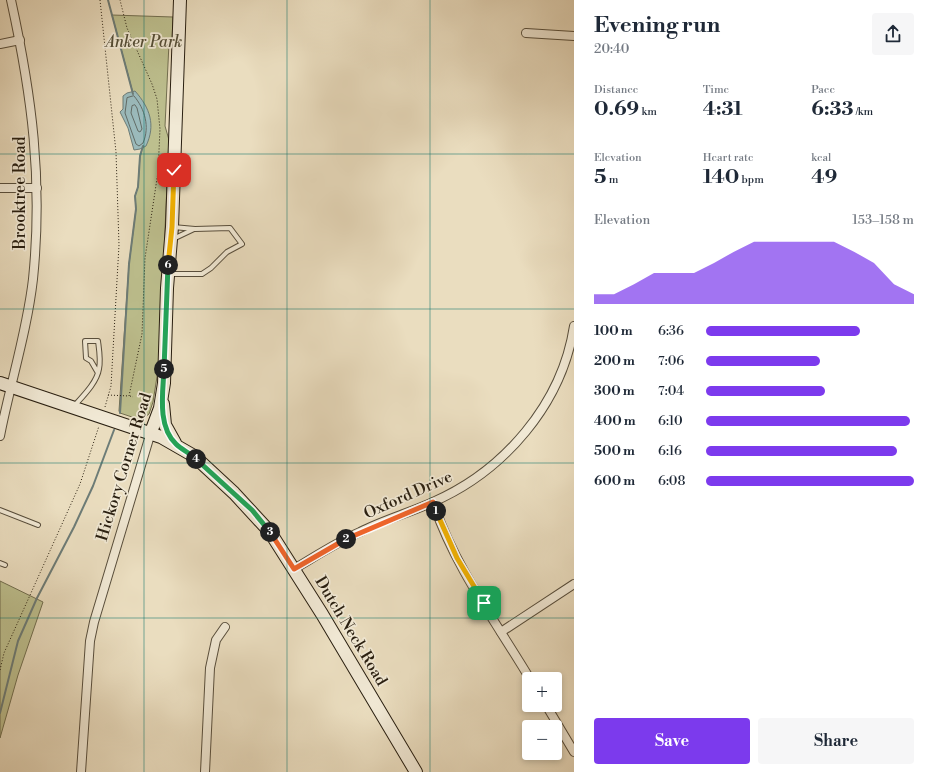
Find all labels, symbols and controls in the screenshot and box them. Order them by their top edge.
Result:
text: Evening run [594,12,720,39]
button: share [872,13,914,55]
park label: Anker Park [104,32,182,52]
text: 20:40 [594,41,629,57]
text: Distance [594,83,638,97]
text: Time [703,83,729,97]
text: Pace [811,83,835,97]
text: 0.69 [594,97,639,122]
text: 4:31 [703,97,743,122]
text: 6:33 [811,97,854,122]
text: km [639,105,657,119]
text: /km [854,105,873,119]
street label: Brooktree Road [10,136,30,251]
text: Elevation [594,151,642,165]
text: Heart rate [703,151,753,165]
text: kcal [811,151,831,165]
pin [157,153,191,187]
icon: check [163,159,185,181]
text: 5 [594,165,606,190]
text: 140 [703,165,739,190]
text: 49 [811,165,837,190]
text: m [606,173,618,187]
text: bpm [739,173,764,187]
text: Elevation [594,212,650,228]
text: 153–158 m [852,212,914,228]
pin: 6 [158,255,178,275]
text: 6 [165,258,171,272]
text: 100 m [594,323,633,339]
text: 6:36 [658,323,684,339]
text: 200 m [594,353,635,369]
text: 7:06 [658,353,684,369]
pin: 5 [154,359,174,379]
text: 5 [161,362,167,376]
text: 300 m [594,383,635,399]
text: 7:04 [658,383,684,399]
street label: Hickory Corner Road [92,390,156,544]
text: 400 m [594,413,636,429]
text: 6:10 [658,413,683,429]
text: 500 m [594,443,635,459]
text: 6:16 [658,443,682,459]
pin: 4 [186,449,206,469]
text: 4 [192,452,200,466]
street label: Oxford Drive [361,467,455,523]
text: 600 m [594,473,635,489]
text: 6:08 [658,473,685,489]
pin: 1 [426,501,446,521]
text: 1 [433,504,439,518]
pin: 3 [260,522,280,542]
text: 3 [267,525,273,539]
pin: 2 [336,529,356,549]
text: 2 [343,532,349,546]
street label: Dutch Neck Road [310,573,392,689]
pin [467,586,501,620]
icon: arrive [473,592,495,614]
map controls [522,672,562,760]
button: + [522,672,562,712]
button: Save [594,718,750,764]
button: Share [758,718,914,764]
button: − [522,720,562,760]

